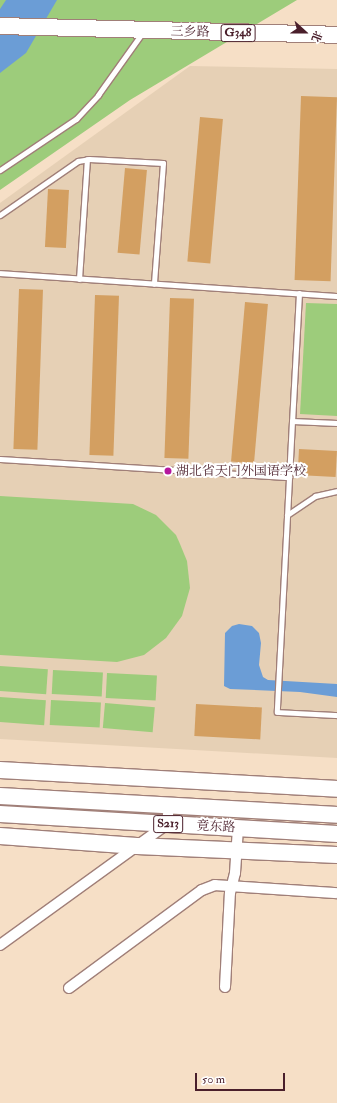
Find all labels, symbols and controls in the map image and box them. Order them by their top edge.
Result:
north arrow [285,12,325,52]
road number: G348 [220,23,256,43]
street label: 三乡路 [170,24,210,40]
text: 北 [309,29,325,44]
place label: 湖北省天门外国语学校 [176,463,306,479]
marker: 湖北省天门外国语学校 [163,466,173,476]
road number: S213 [153,814,183,834]
street label: 竟东路 [196,818,236,836]
scale bar [197,1065,287,1091]
text: 50 m [202,1072,225,1087]

